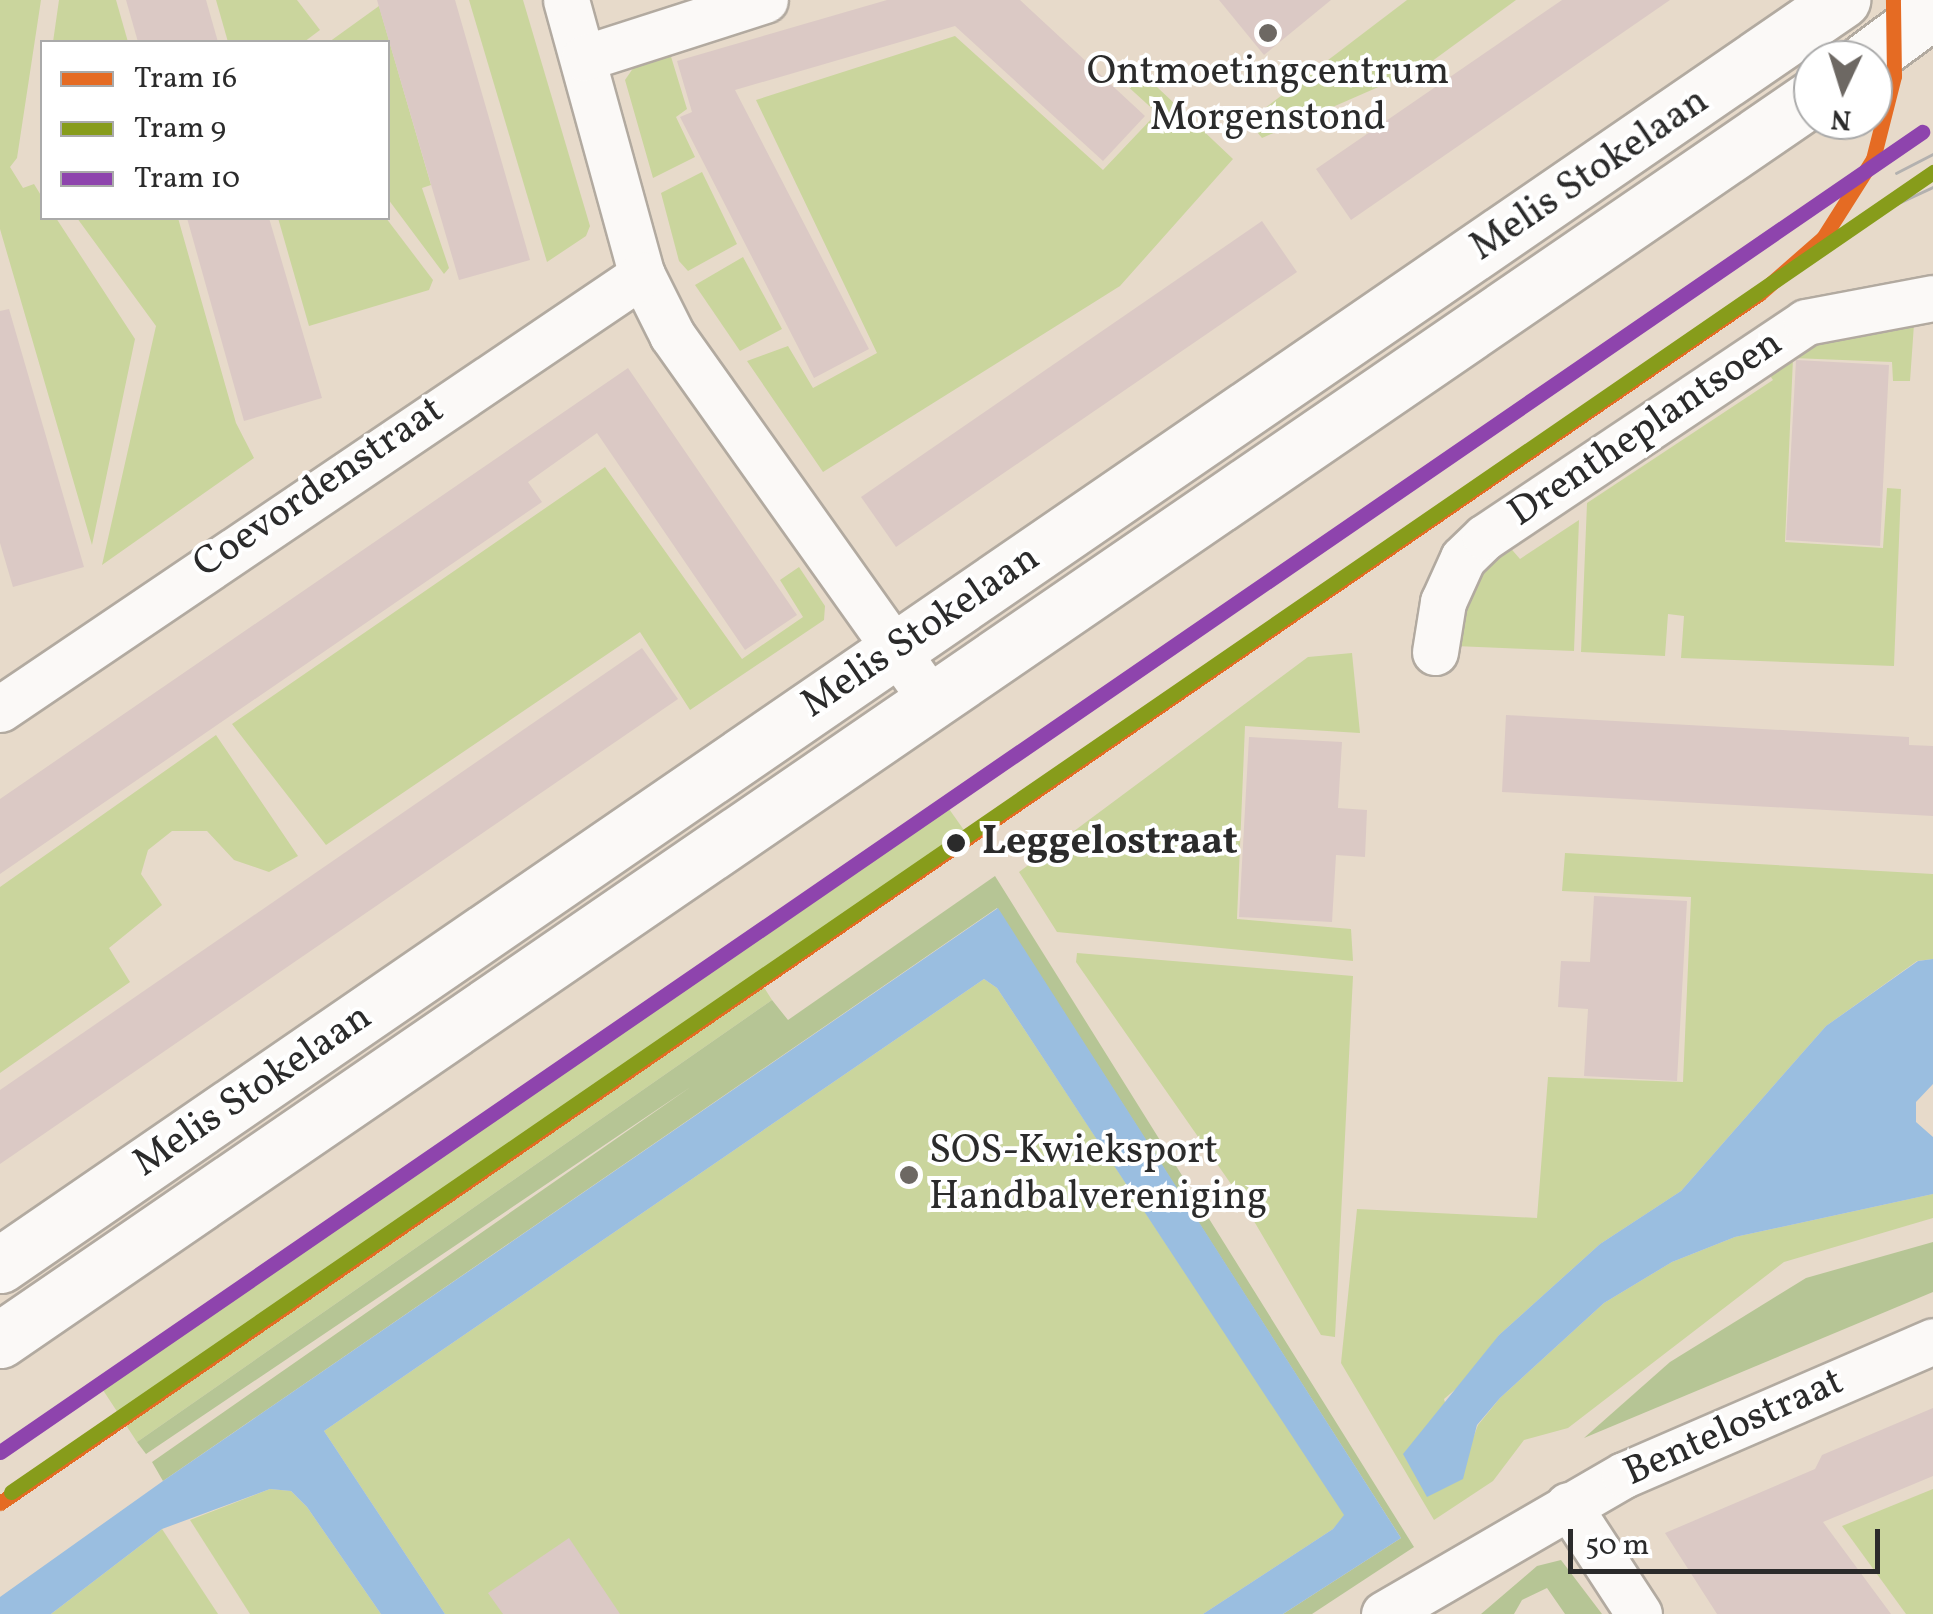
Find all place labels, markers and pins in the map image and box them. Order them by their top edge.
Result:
marker: Ontmoetingcentrum Morgenstond [1257,22,1279,44]
place label: Ontmoetingcentrum Morgenstond [1087,49,1449,143]
place label: Leggelostraat [982,819,1238,867]
marker: Leggelostraat [939,826,973,860]
place label: SOS-Kwieksport Handbalvereniging [929,1128,1267,1222]
marker: SOS-Kwieksport Handbalvereniging [898,1164,920,1186]

